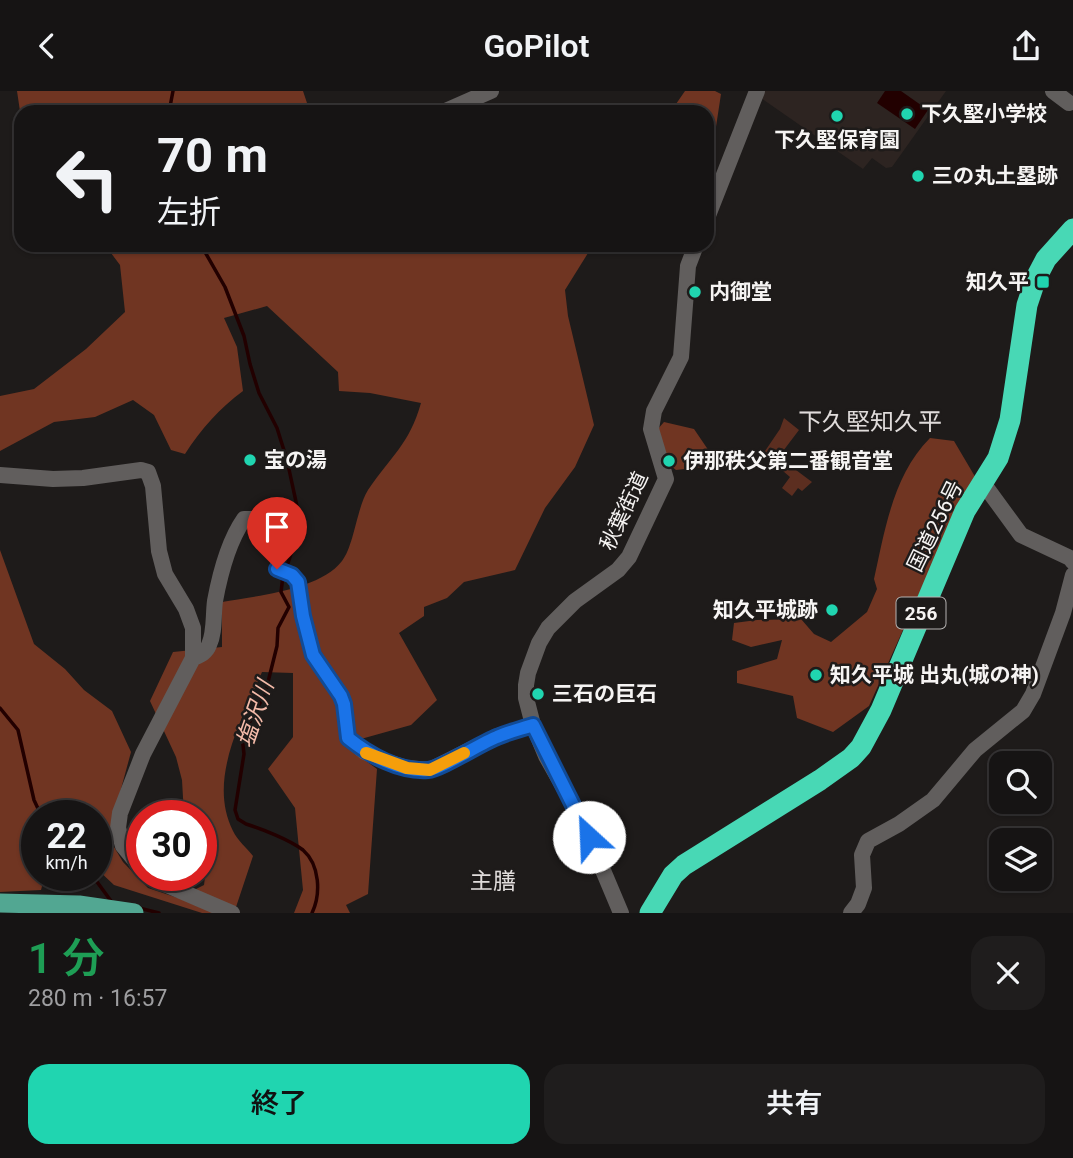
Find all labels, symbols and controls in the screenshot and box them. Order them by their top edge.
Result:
icon: back [28,27,66,65]
text: GoPilot [484,27,589,65]
icon: share [1007,27,1045,65]
place label: 下久堅小学校 [921,102,1047,126]
marker: 下久堅小学校 [899,106,915,122]
marker: 下久堅保育園 [829,108,845,124]
text: 70 m [157,127,268,184]
place label: 下久堅保育園 [774,128,900,152]
icon: left [42,133,133,224]
place label: 三の丸土塁跡 [932,164,1058,188]
marker: 三の丸土塁跡 [910,168,926,184]
text: 左折 [157,193,221,231]
place label: 知久平 [966,270,1029,294]
marker: 知久平 [1035,274,1051,290]
place label: 内御堂 [709,280,772,304]
marker: 内御堂 [687,284,703,300]
district label: 下久堅知久平 [798,408,942,436]
place label: 宝の湯 [264,448,327,472]
place label: 伊那秩父第二番観音堂 [683,449,893,473]
marker: 宝の湯 [242,452,258,468]
marker: 伊那秩父第二番観音堂 [661,453,677,469]
street label: 秋葉街道 [595,468,653,554]
street label: 国道256号 [903,477,967,575]
pin [247,497,307,569]
icon: arrive [258,508,296,546]
road number: 256 [897,597,946,629]
place label: 知久平城跡 [713,598,818,622]
marker: 知久平城跡 [824,602,840,618]
place label: 知久平城 出丸(城の神) [830,663,1039,687]
marker: 知久平城 出丸(城の神) [808,667,824,683]
water label: 塩沢川 [231,674,280,751]
place label: 三石の巨石 [552,682,657,706]
marker: 三石の巨石 [530,686,546,702]
map controls [989,751,1052,891]
button: search [989,751,1052,814]
speed limit sign: 30 [126,800,217,891]
position arrow [552,800,626,874]
text: 22 [46,816,87,857]
button: layers [989,828,1052,891]
text: km/h [45,852,88,873]
district label: 主膳 [470,868,516,895]
text: 1 分 [28,934,104,983]
button: close [971,936,1045,1010]
text: 280 m · 16:57 [28,985,167,1012]
button: 終了 [28,1064,530,1144]
button: 共有 [544,1064,1045,1144]

